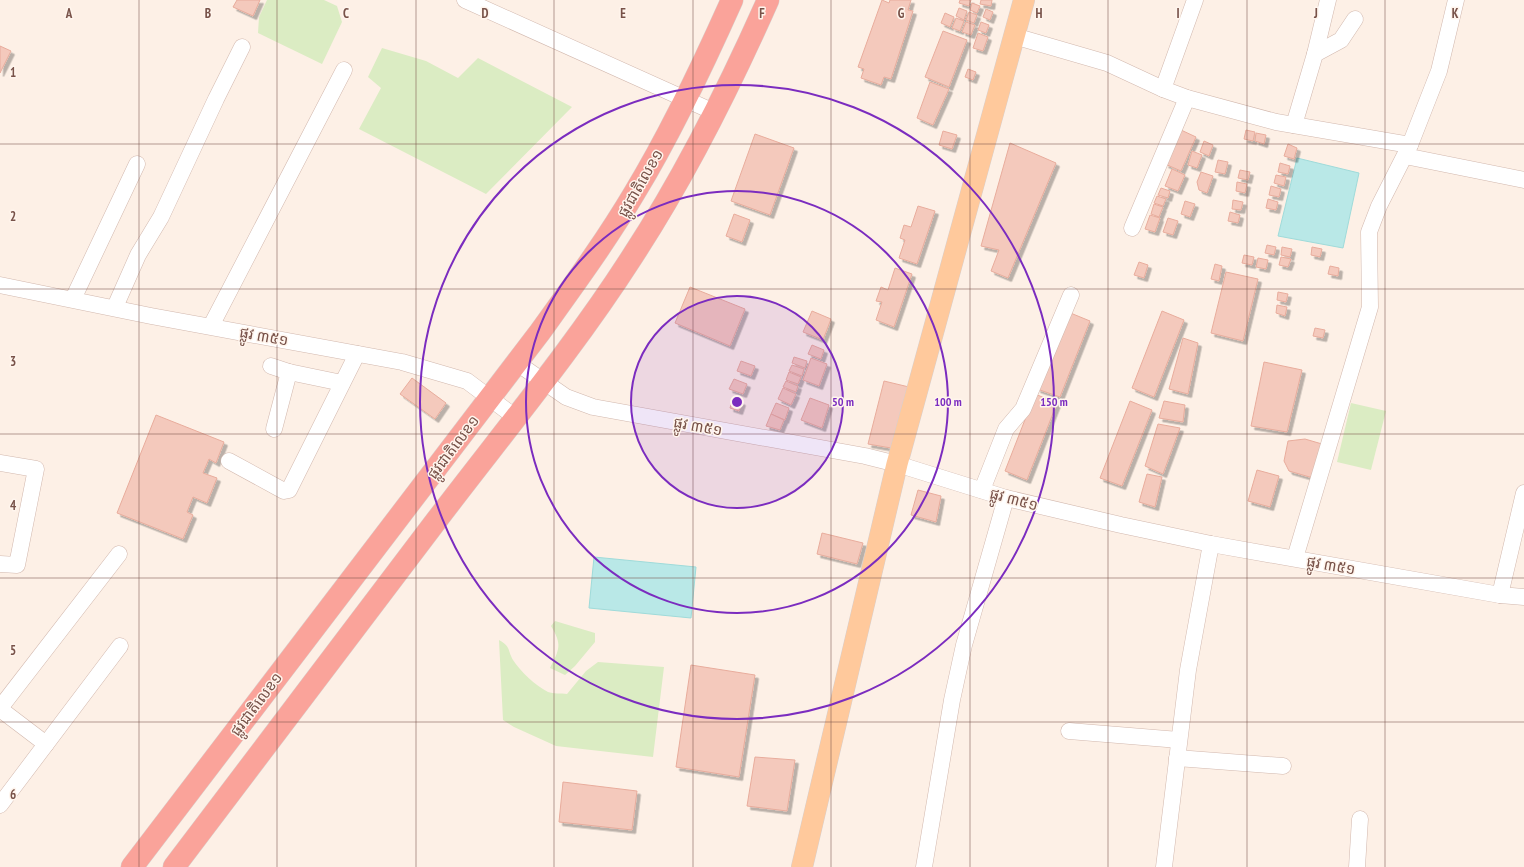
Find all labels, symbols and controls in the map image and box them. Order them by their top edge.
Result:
text: A [65,5,73,22]
text: B [205,5,211,22]
text: C [343,5,349,22]
text: D [482,5,489,22]
text: E [620,5,626,22]
text: F [759,5,765,22]
text: G [898,5,905,22]
text: H [1036,5,1043,22]
text: I [1176,5,1180,22]
text: J [1313,5,1318,22]
text: K [1452,5,1459,22]
text: 1 [10,64,16,81]
street label: ផ្លូវជាតិលេខ១ [613,146,671,222]
text: 2 [10,208,16,225]
street label: ផ្លូវ ៣៥១ [237,322,290,354]
text: 3 [10,353,16,370]
text: 50 m [832,394,854,409]
text: 100 m [934,394,962,409]
text: 150 m [1040,394,1068,409]
centre of rings [730,395,744,409]
street label: ផ្លូវជាតិលេខ១ [423,411,487,485]
street label: ផ្លូវ ៣៥១ [671,412,724,444]
street label: ផ្លូវ ៣៥១ [986,483,1040,519]
text: 4 [10,497,17,514]
street label: ផ្លូវ ៣៥១ [1304,551,1357,583]
text: 5 [10,642,16,659]
street label: ផ្លូវជាតិលេខ១ [226,668,290,742]
text: 6 [10,786,16,803]

